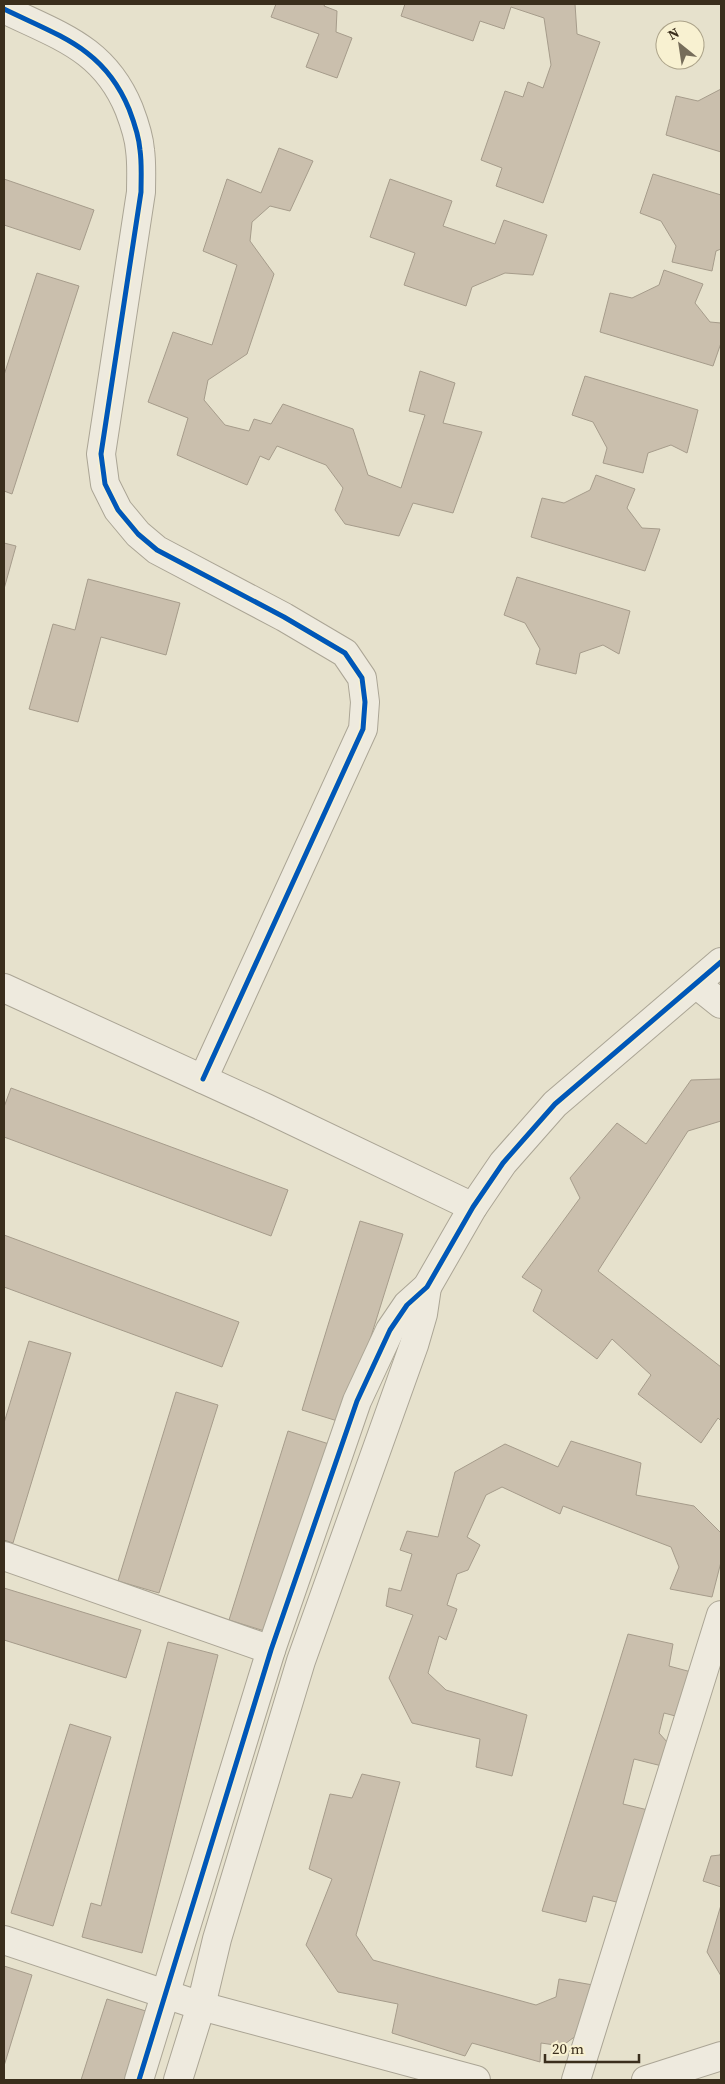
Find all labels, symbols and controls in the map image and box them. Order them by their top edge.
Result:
north arrow [655,20,705,70]
text: N [664,23,683,45]
scale bar [545,2032,639,2064]
text: 20 m [552,2038,584,2059]

